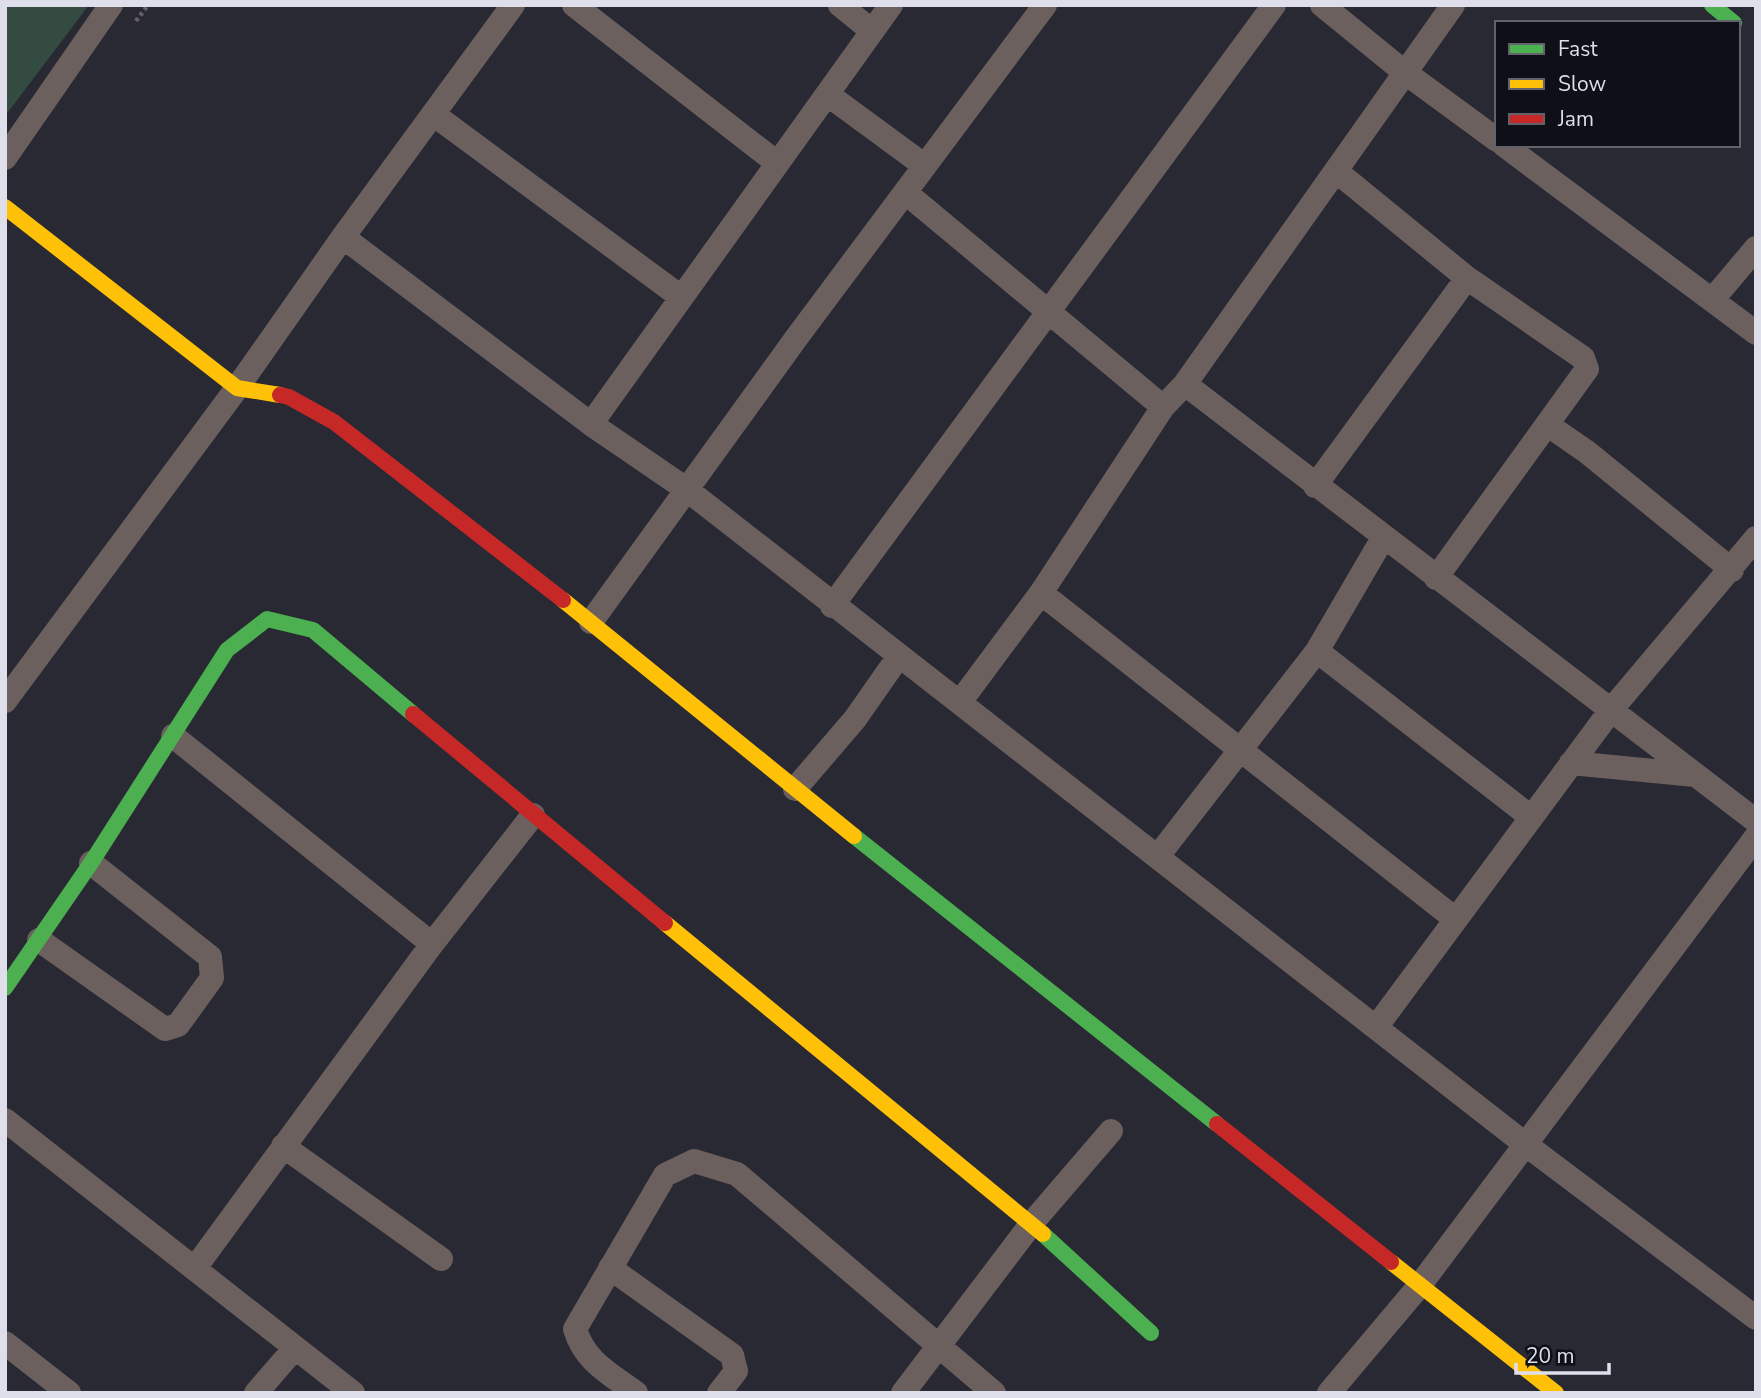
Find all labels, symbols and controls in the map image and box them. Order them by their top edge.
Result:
legend [1495,21,1740,147]
text: Fast [1558,35,1598,63]
text: Slow [1558,70,1607,98]
text: Jam [1557,105,1594,133]
scale bar [1516,1332,1609,1376]
text: 20 m [1526,1342,1575,1370]

